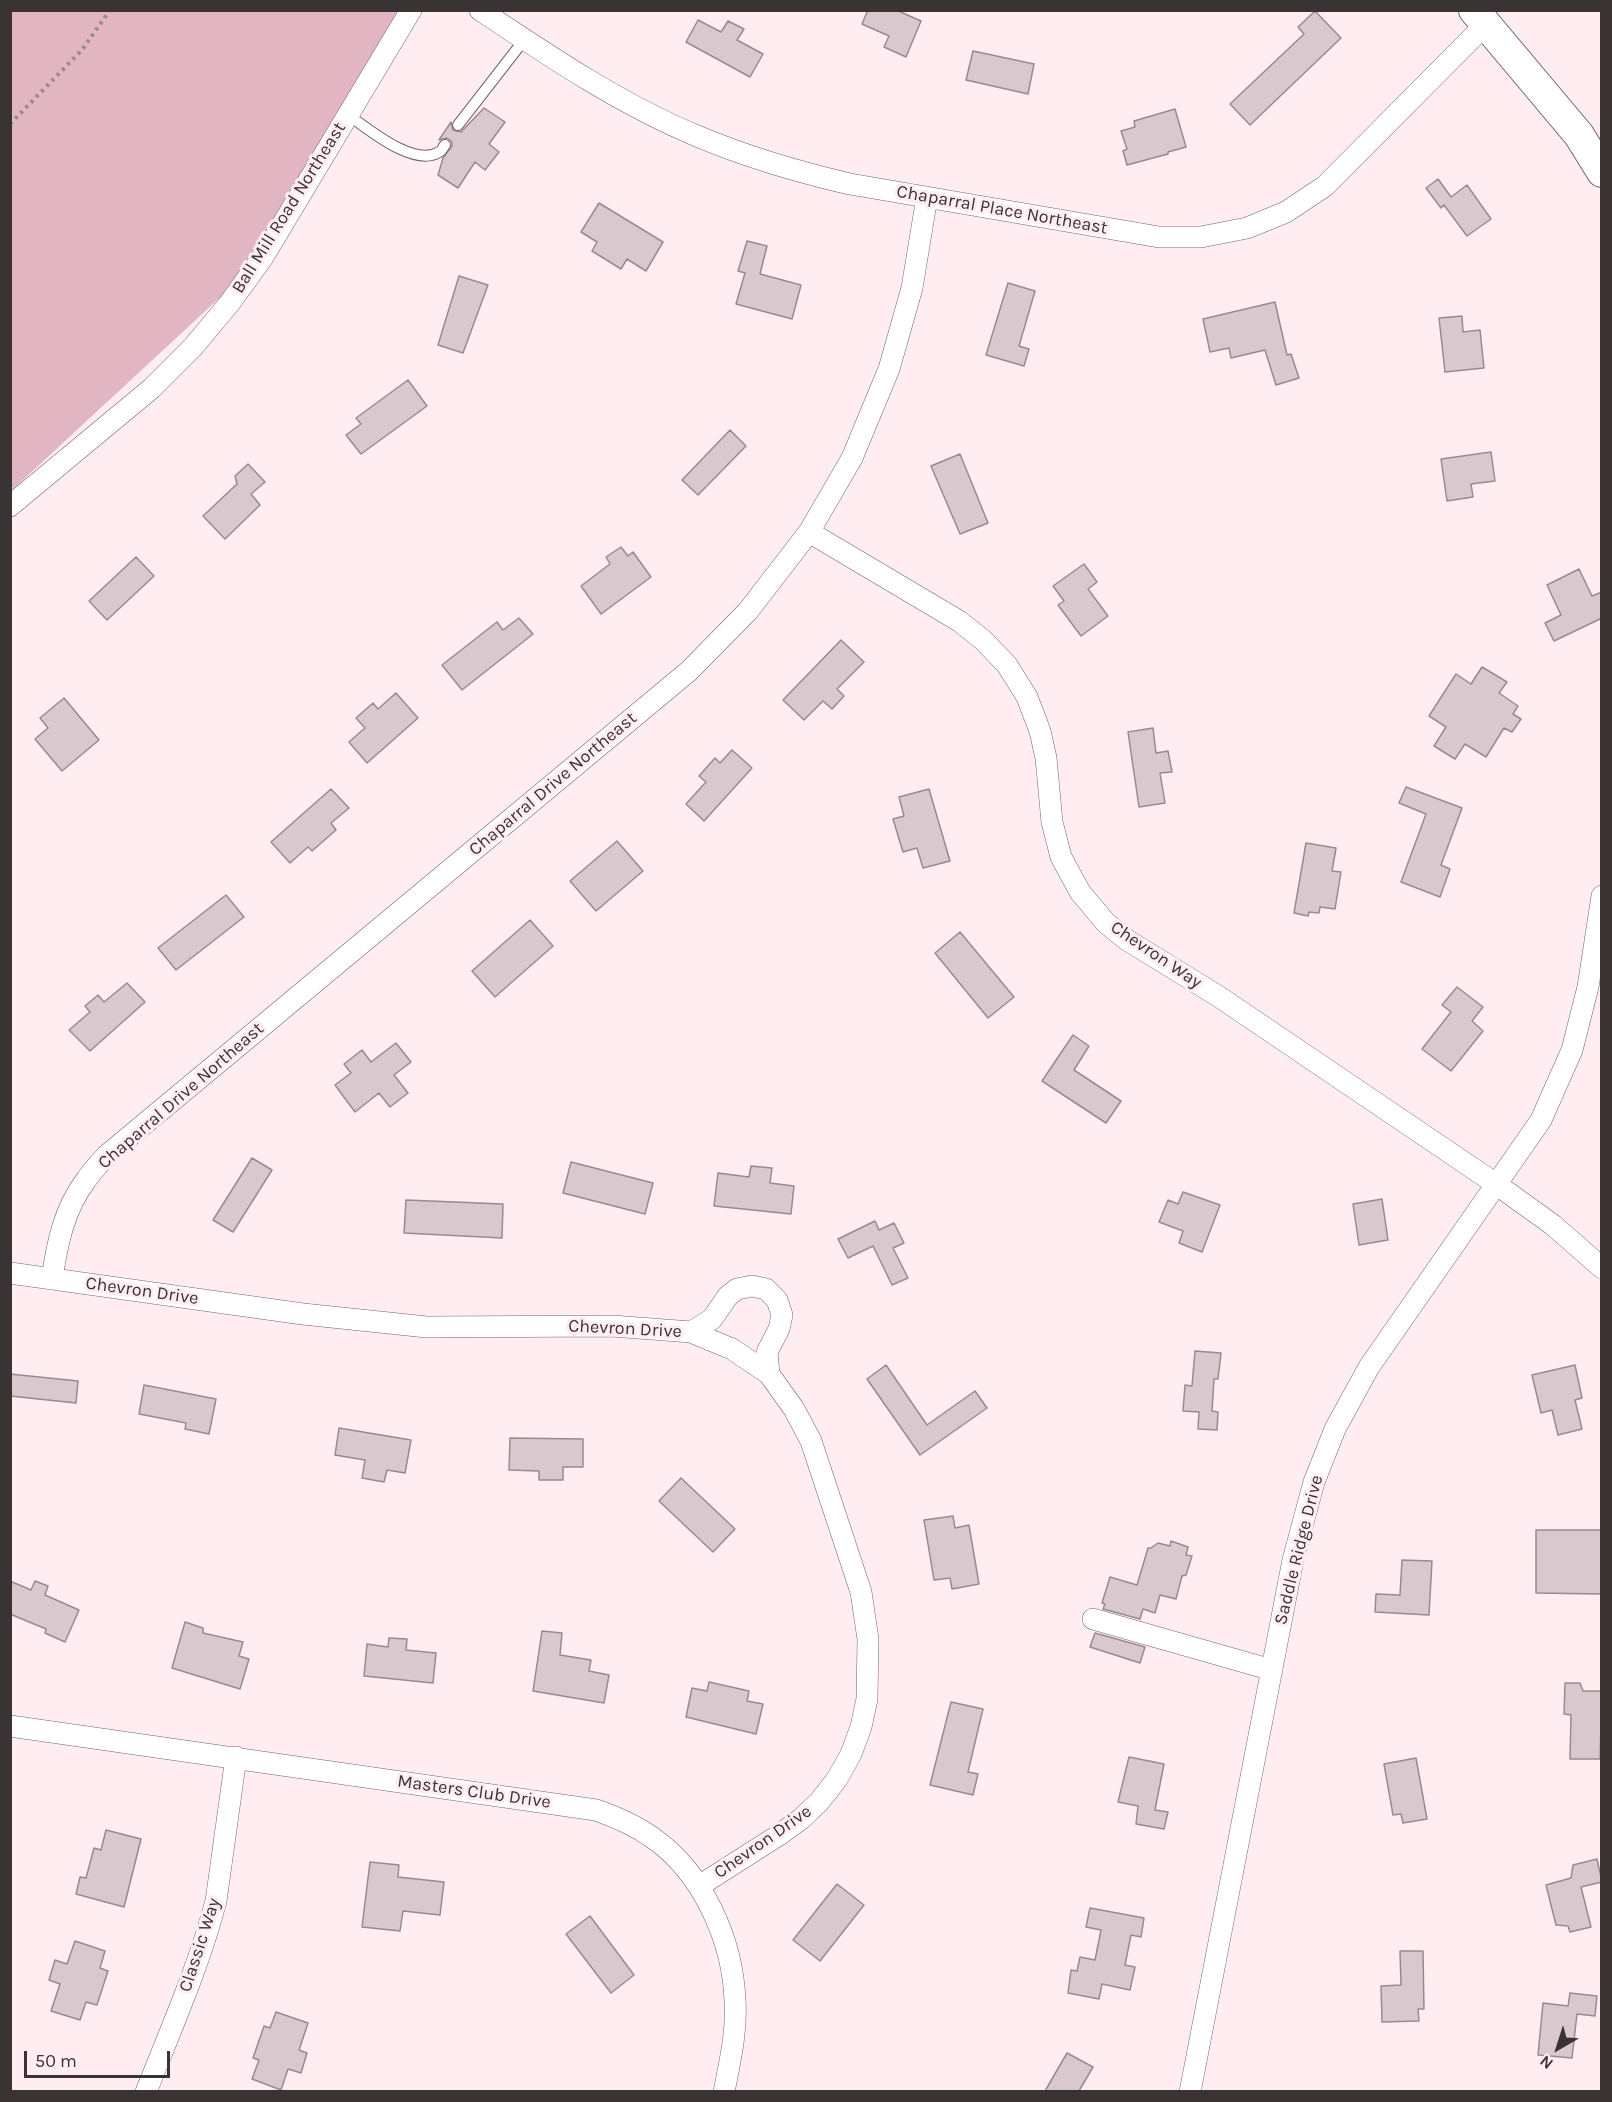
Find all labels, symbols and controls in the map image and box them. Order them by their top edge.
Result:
street label: Ball Mill Road Northeast [227,118,351,298]
street label: Chaparral Place Northeast [895,181,1109,239]
street label: Chaparral Drive Northeast [465,707,641,861]
street label: Chevron Way [1106,917,1206,993]
street label: Chaparral Drive Northeast [94,1018,268,1174]
street label: Chevron Drive [84,1272,200,1310]
street label: Chevron Drive [568,1315,682,1343]
street label: Saddle Ridge Drive [1270,1473,1328,1627]
street label: Masters Club Drive [396,1771,552,1813]
street label: Chevron Drive [710,1801,816,1883]
street label: Classic Way [175,1895,225,1995]
north arrow [1528,2018,1588,2078]
scale bar [27,2039,172,2077]
text: 50 m [35,2050,77,2072]
text: N [1536,2051,1557,2073]

